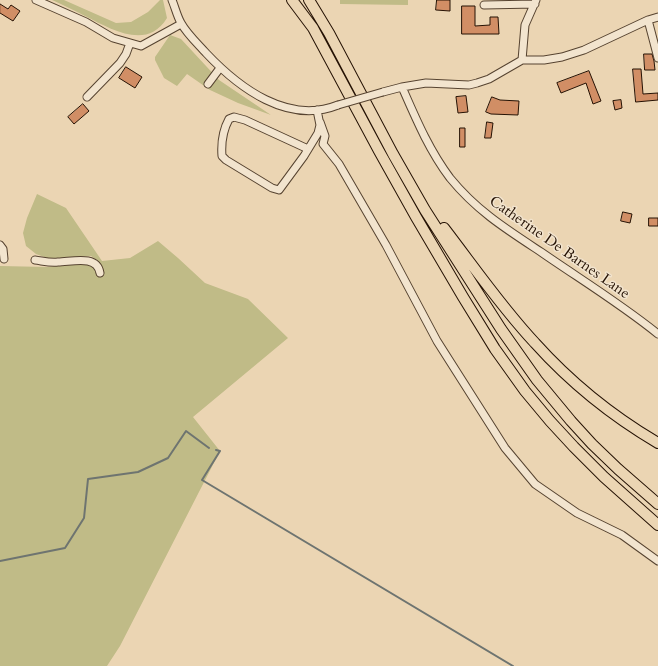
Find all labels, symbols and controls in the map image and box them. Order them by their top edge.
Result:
street label: Catherine De Barnes Lane [485,193,633,303]

